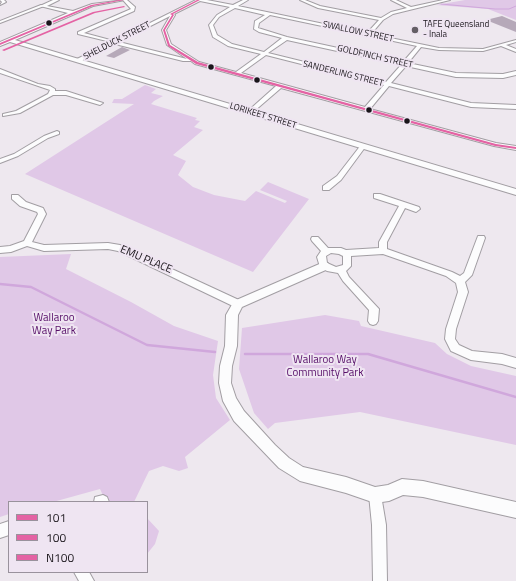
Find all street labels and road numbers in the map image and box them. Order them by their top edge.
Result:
street label: SHELDUCK STREET [82,19,152,63]
street label: SWALLOW STREET [322,19,394,45]
street label: GOLDFINCH STREET [336,43,414,71]
street label: SANDERLING STREET [302,59,384,89]
street label: LORIKEET STREET [228,101,298,131]
street label: EMU PLACE [118,243,174,277]

